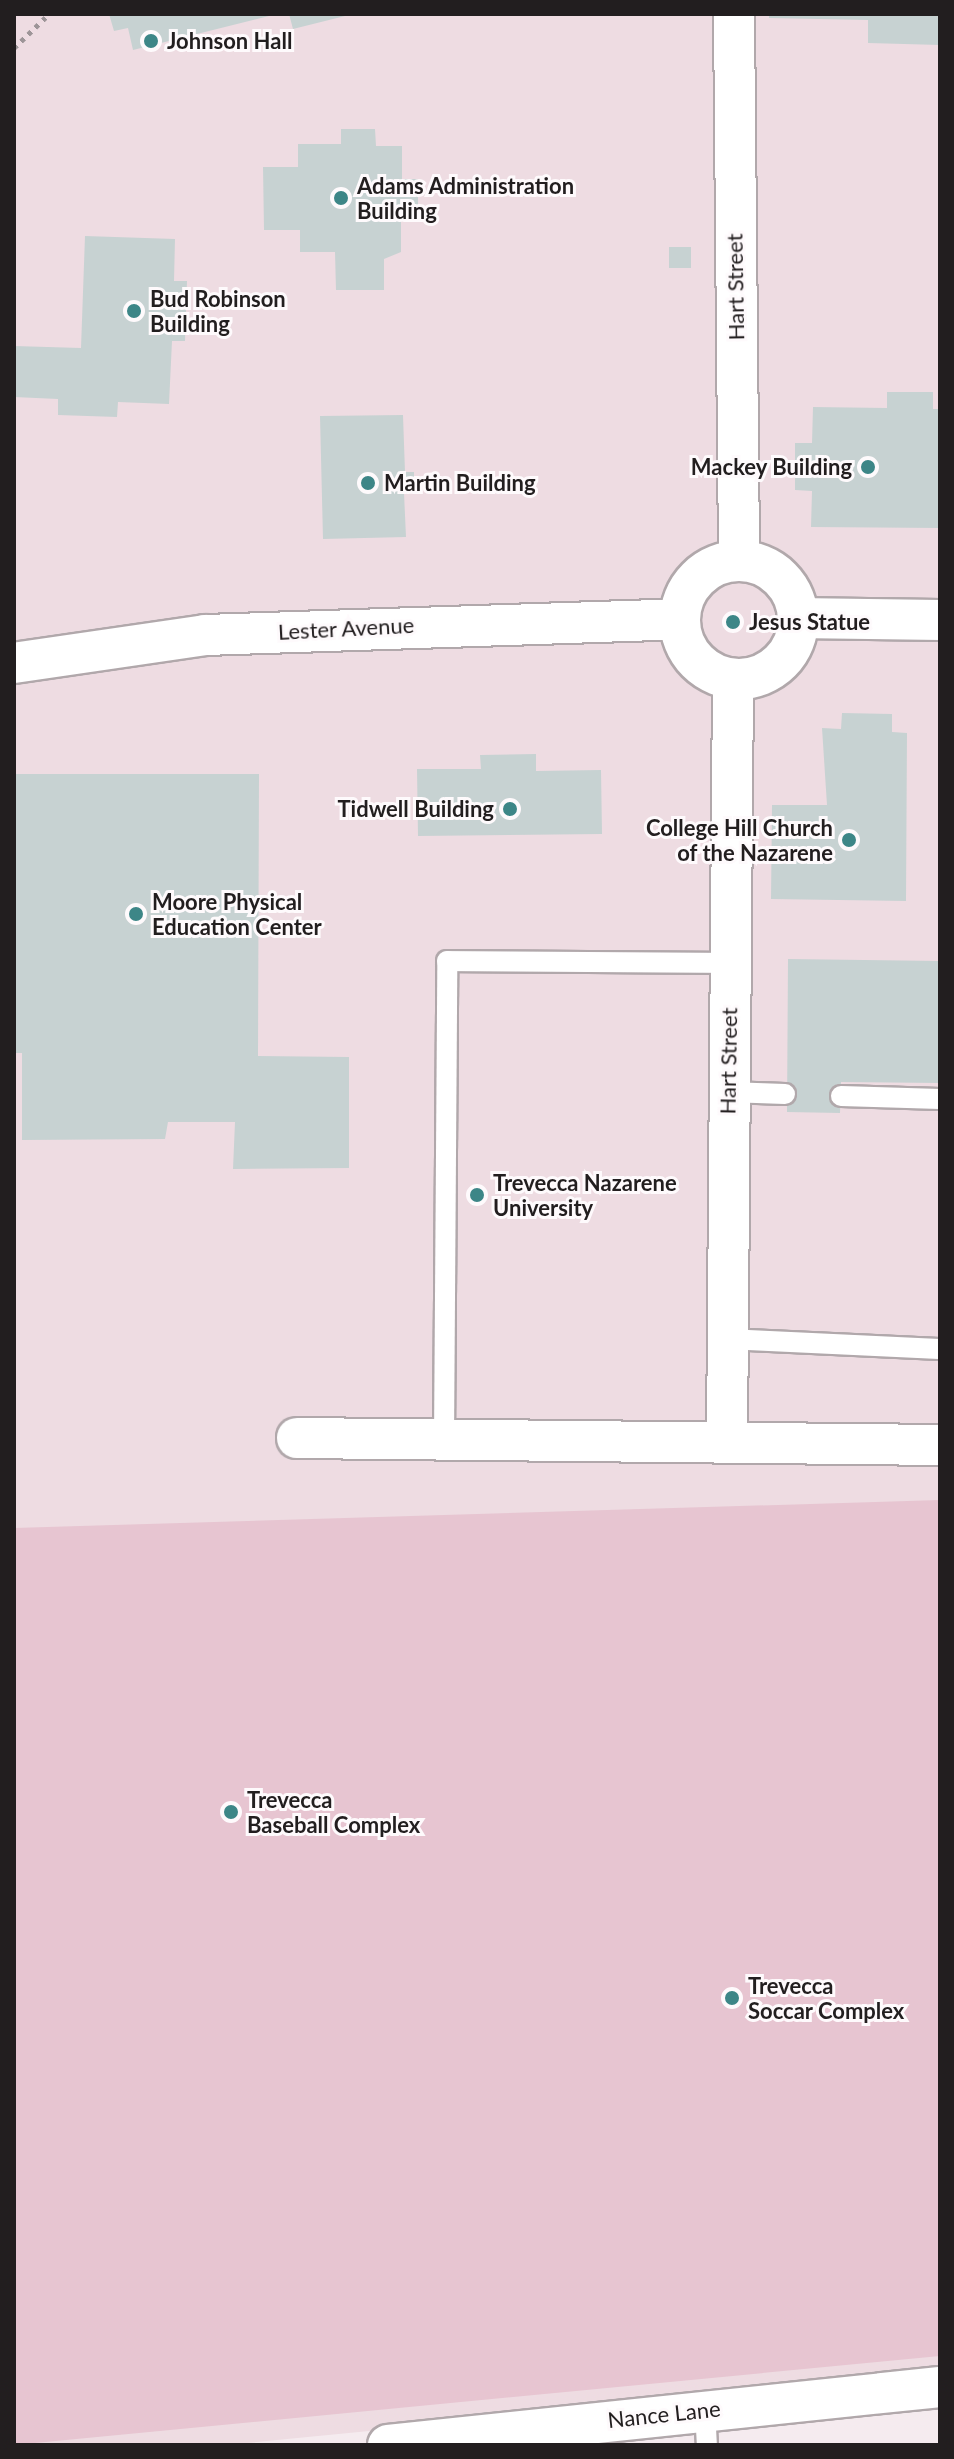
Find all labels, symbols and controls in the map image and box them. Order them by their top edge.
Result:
place label: Johnson Hall [167,28,292,54]
marker: Johnson Hall [142,32,160,50]
place label: Adams Administration Building [357,172,575,224]
marker: Adams Administration Building [332,189,350,207]
street label: Hart Street [721,233,749,341]
place label: Bud Robinson Building [150,285,286,336]
marker: Bud Robinson Building [125,302,143,320]
place label: Mackey Building [690,454,852,480]
marker: Mackey Building [859,458,877,476]
place label: Martin Building [384,470,536,496]
marker: Martin Building [359,474,377,492]
place label: Jesus Statue [749,609,870,635]
street label: Lester Avenue [277,611,415,645]
marker: Jesus Statue [724,613,742,631]
place label: Tidwell Building [337,796,494,822]
marker: Tidwell Building [501,800,519,818]
place label: College Hill Church of the Nazarene [646,814,833,866]
marker: College Hill Church of the Nazarene [840,831,858,849]
place label: Moore Physical Education Center [152,888,322,940]
marker: Moore Physical Education Center [127,905,145,923]
street label: Hart Street [714,1007,742,1115]
place label: Trevecca Nazarene University [493,1169,677,1220]
marker: Trevecca Nazarene University [468,1186,486,1204]
place label: Trevecca Baseball Complex [247,1786,420,1838]
marker: Trevecca Baseball Complex [222,1803,240,1821]
place label: Trevecca Soccar Complex [748,1972,905,2024]
marker: Trevecca Soccar Complex [723,1989,741,2007]
street label: Nance Lane [606,2395,722,2433]

